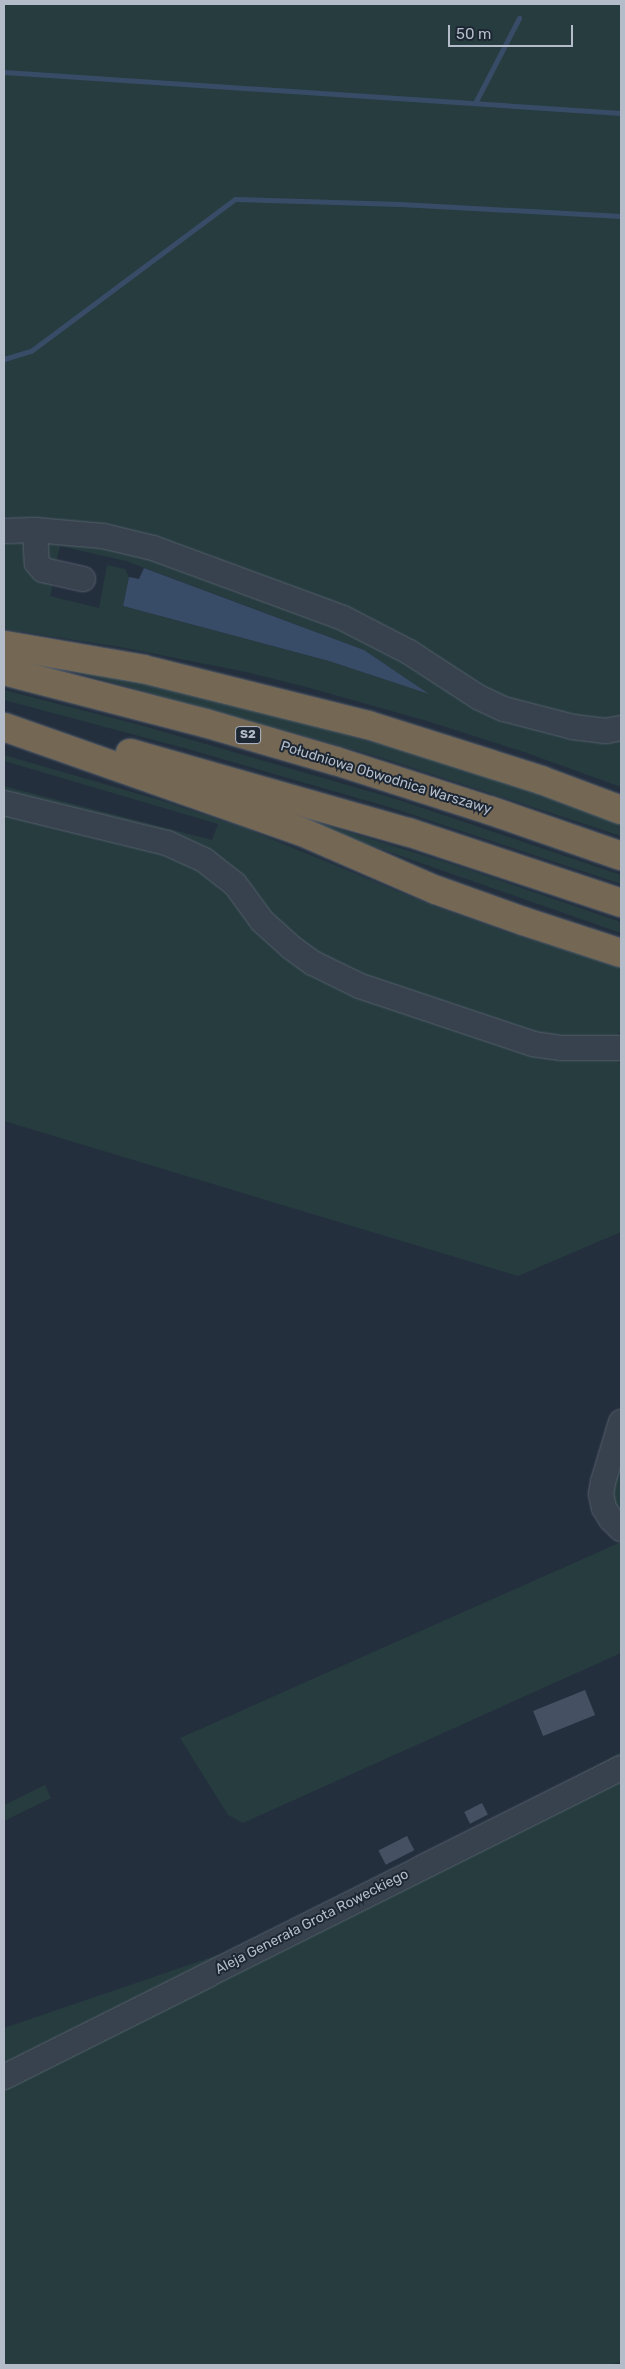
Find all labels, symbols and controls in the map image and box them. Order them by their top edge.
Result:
scale bar [450,15,575,47]
text: 50 m [456,25,491,43]
road number: S2 [234,726,262,744]
street label: Południowa Obwodnica Warszawy [278,738,494,818]
street label: Aleja Generała Grota Roweckiego [213,1866,411,1978]

